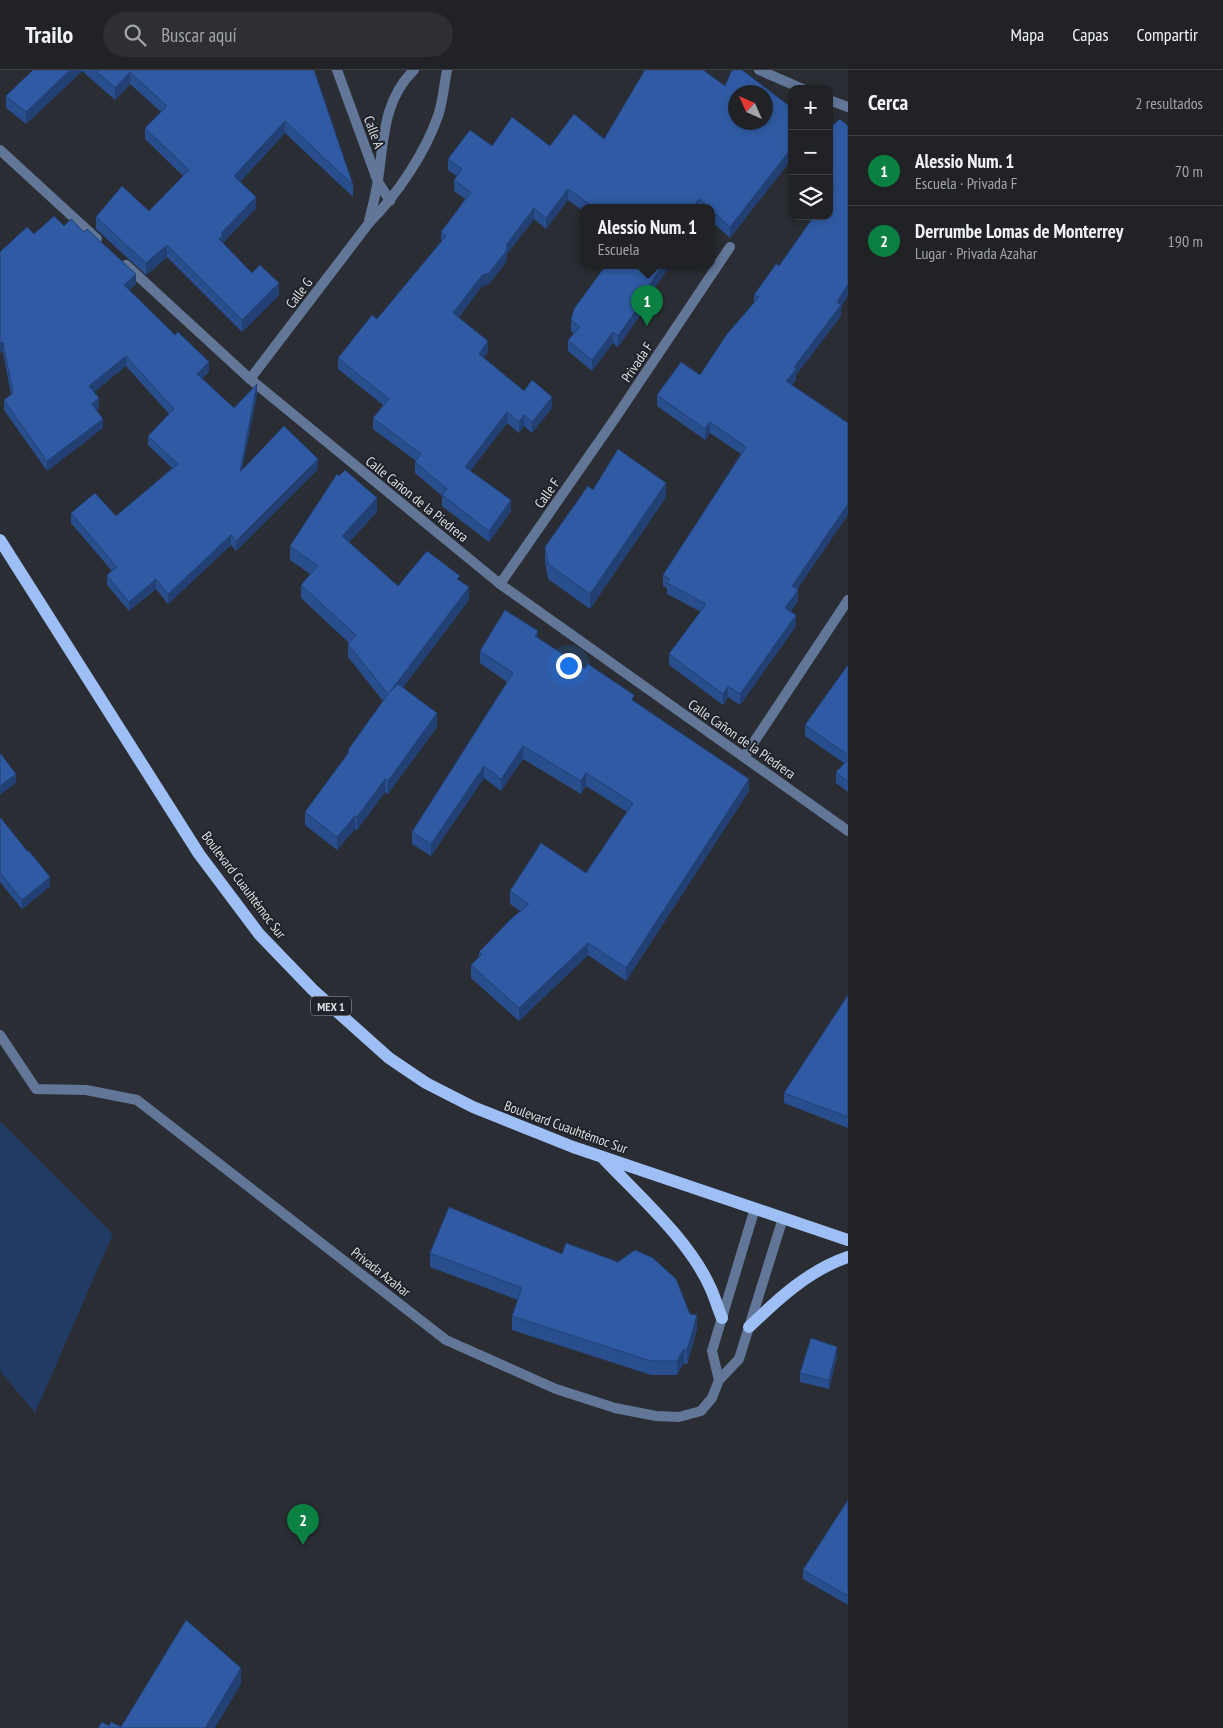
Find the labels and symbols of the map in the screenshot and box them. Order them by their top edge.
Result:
north arrow [728,85,773,130]
street label: Calle A [360,113,388,151]
street label: Calle G [282,274,316,312]
pin: 1 [631,285,663,326]
street label: Privada F [617,338,657,385]
street label: Calle Cañon de la Piedrera [362,452,472,546]
street label: Calle F [530,474,564,512]
your location [556,653,582,679]
street label: Calle Cañon de la Piedrera [685,695,799,783]
street label: Boulevard Cuauhtémoc Sur [198,828,290,942]
road number: MEX 1 [311,996,351,1016]
street label: Boulevard Cuauhtémoc Sur [502,1096,630,1158]
street label: Privada Azahar [348,1243,415,1301]
pin: 2 [287,1504,319,1545]

